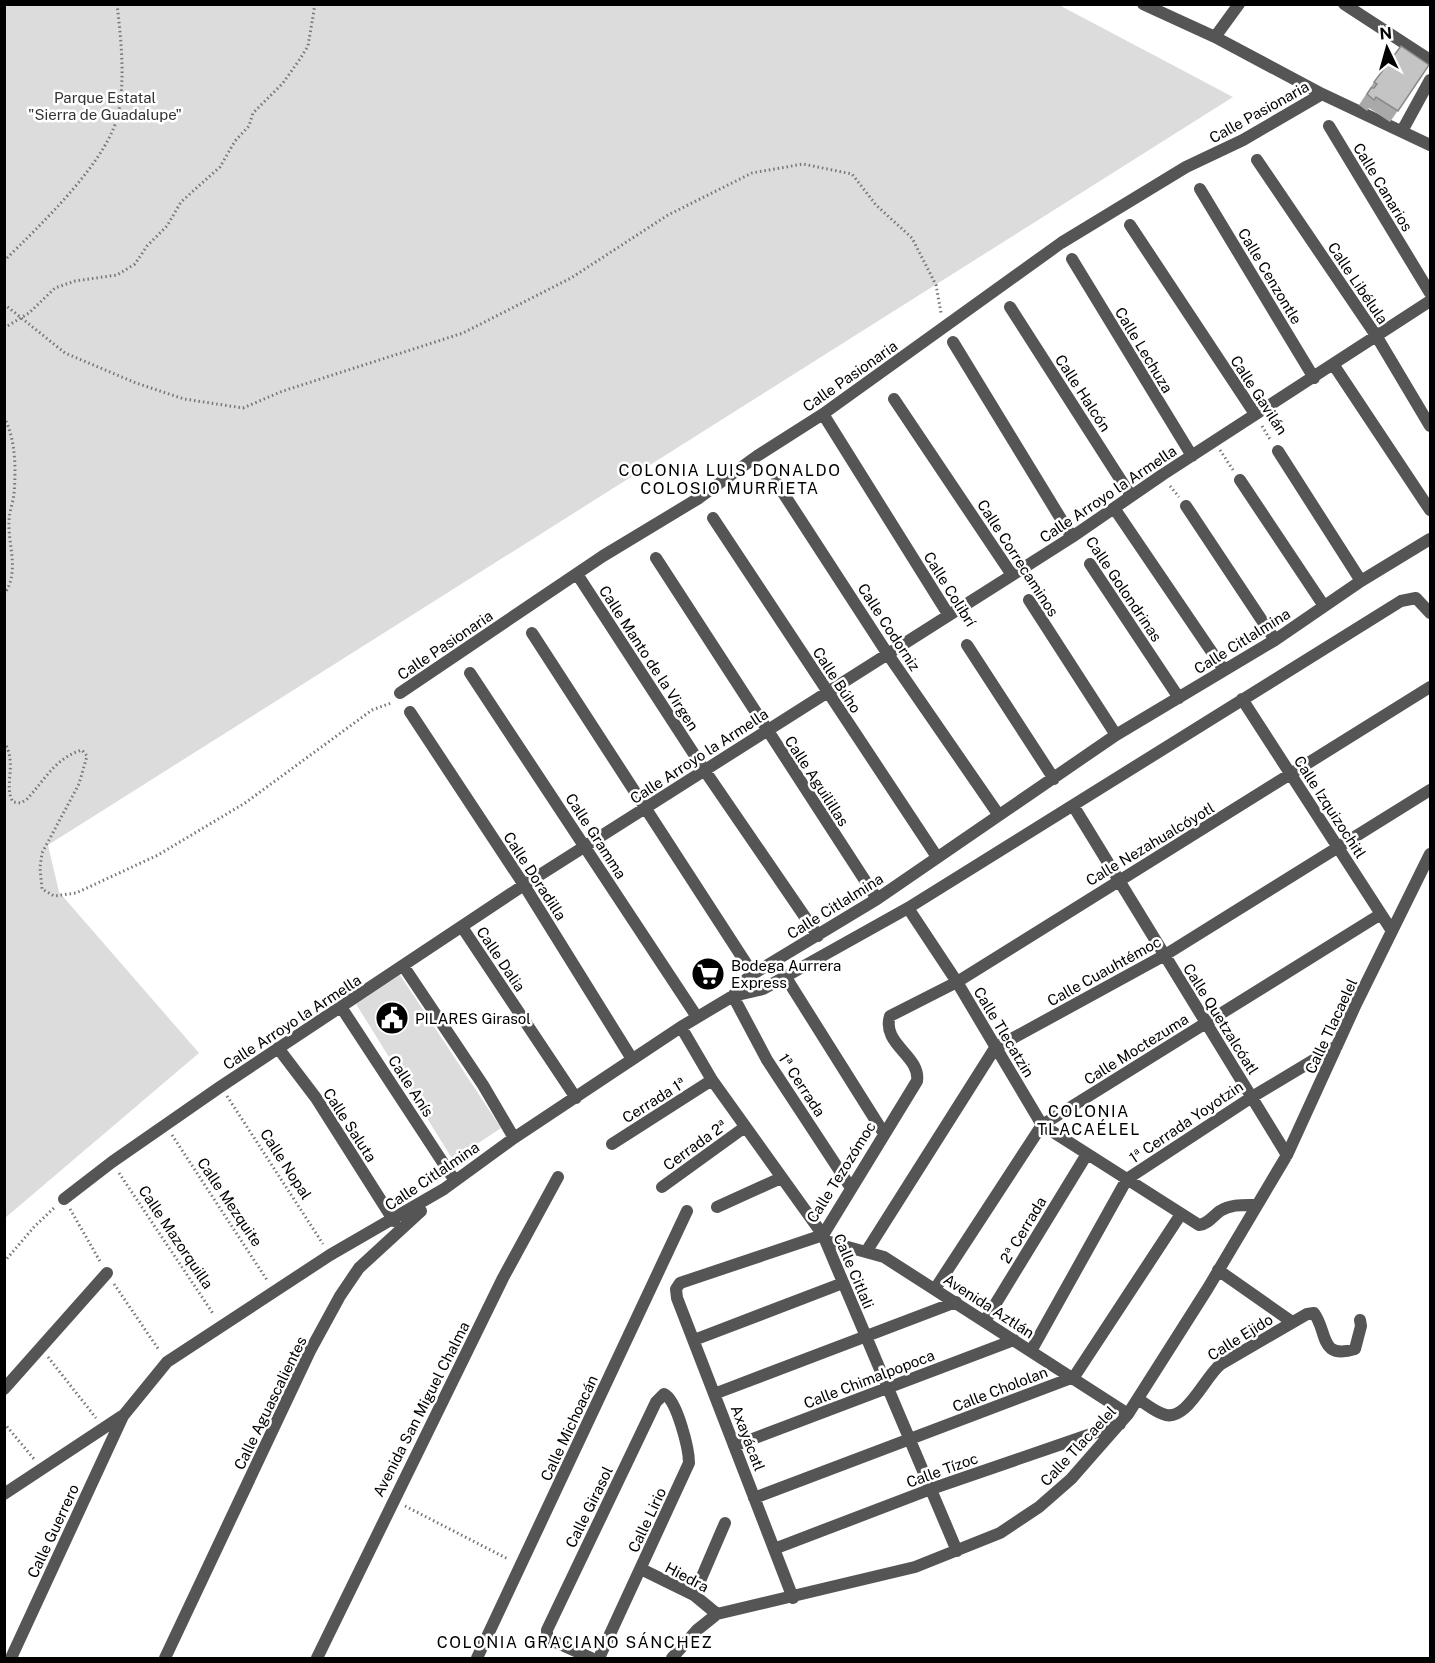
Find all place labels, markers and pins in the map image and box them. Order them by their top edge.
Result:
supermarket icon: Bodega Aurrera Express [690,956,726,992]
place label: Bodega Aurrera Express [731,957,841,991]
public building icon: PILARES Girasol [374,1000,410,1036]
place label: PILARES Girasol [415,1010,531,1027]

